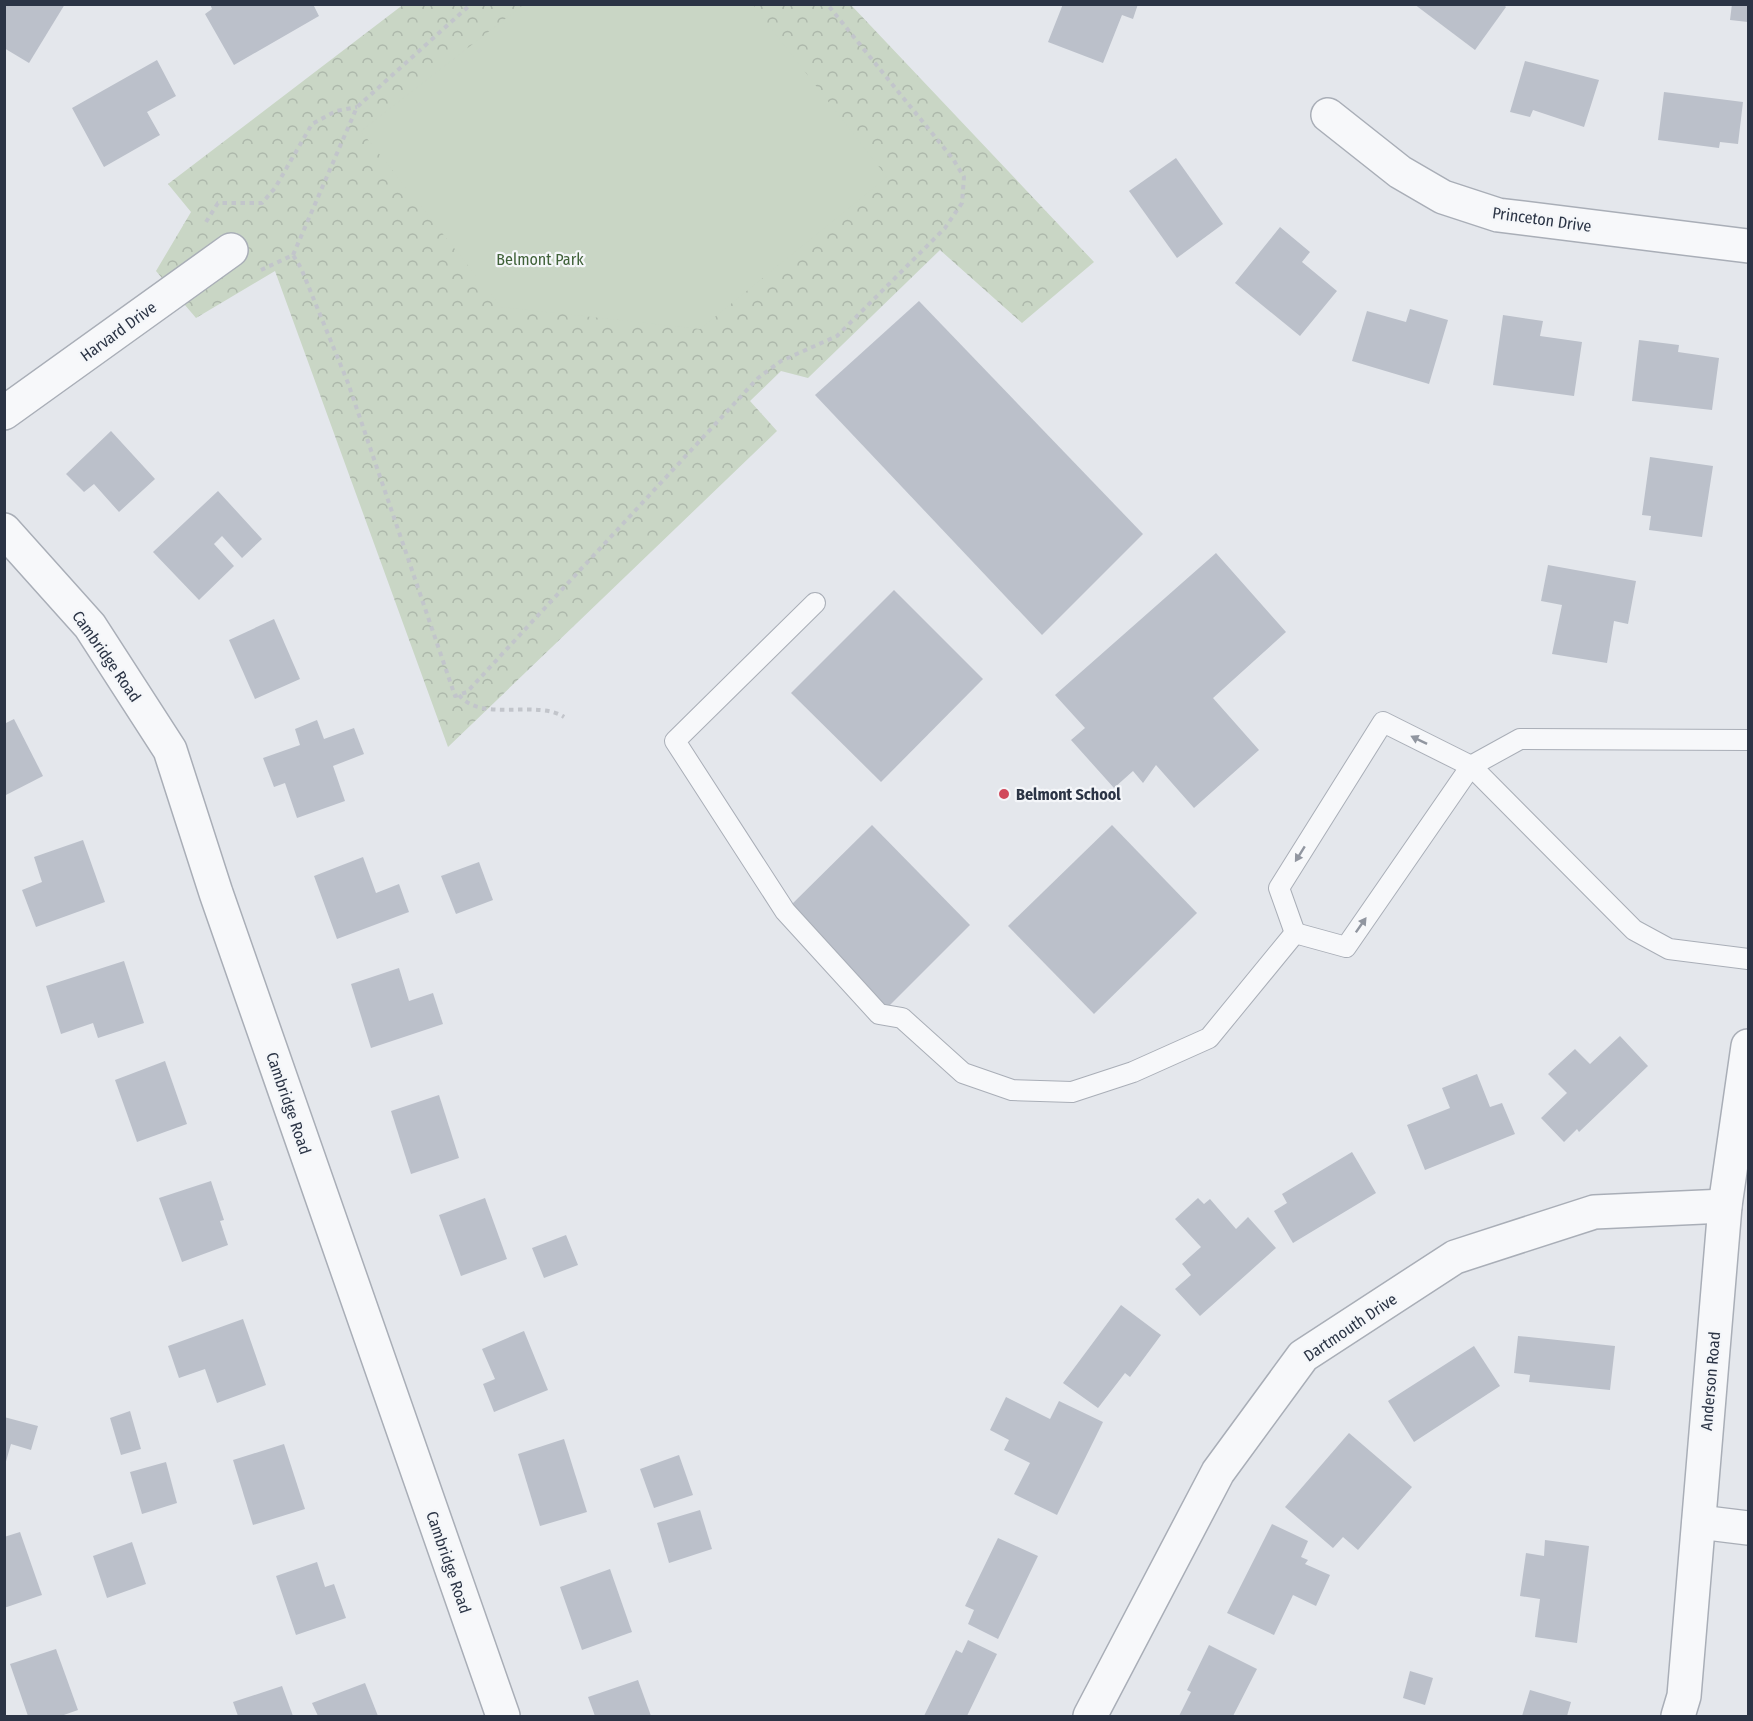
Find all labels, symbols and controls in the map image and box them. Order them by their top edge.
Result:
street label: Princeton Drive [1491,203,1593,236]
park label: Belmont Park [496,250,584,269]
street label: Harvard Drive [77,297,160,365]
street label: Cambridge Road [68,607,145,706]
one-way arrow [1410,736,1428,746]
place label: Belmont School [1016,785,1121,804]
marker: Belmont School [997,787,1011,801]
one-way arrow [1295,845,1306,862]
one-way arrow [1355,918,1367,934]
street label: Cambridge Road [262,1050,315,1157]
street label: Dartmouth Drive [1300,1289,1401,1366]
street label: Anderson Road [1697,1331,1724,1431]
street label: Cambridge Road [422,1509,475,1616]

